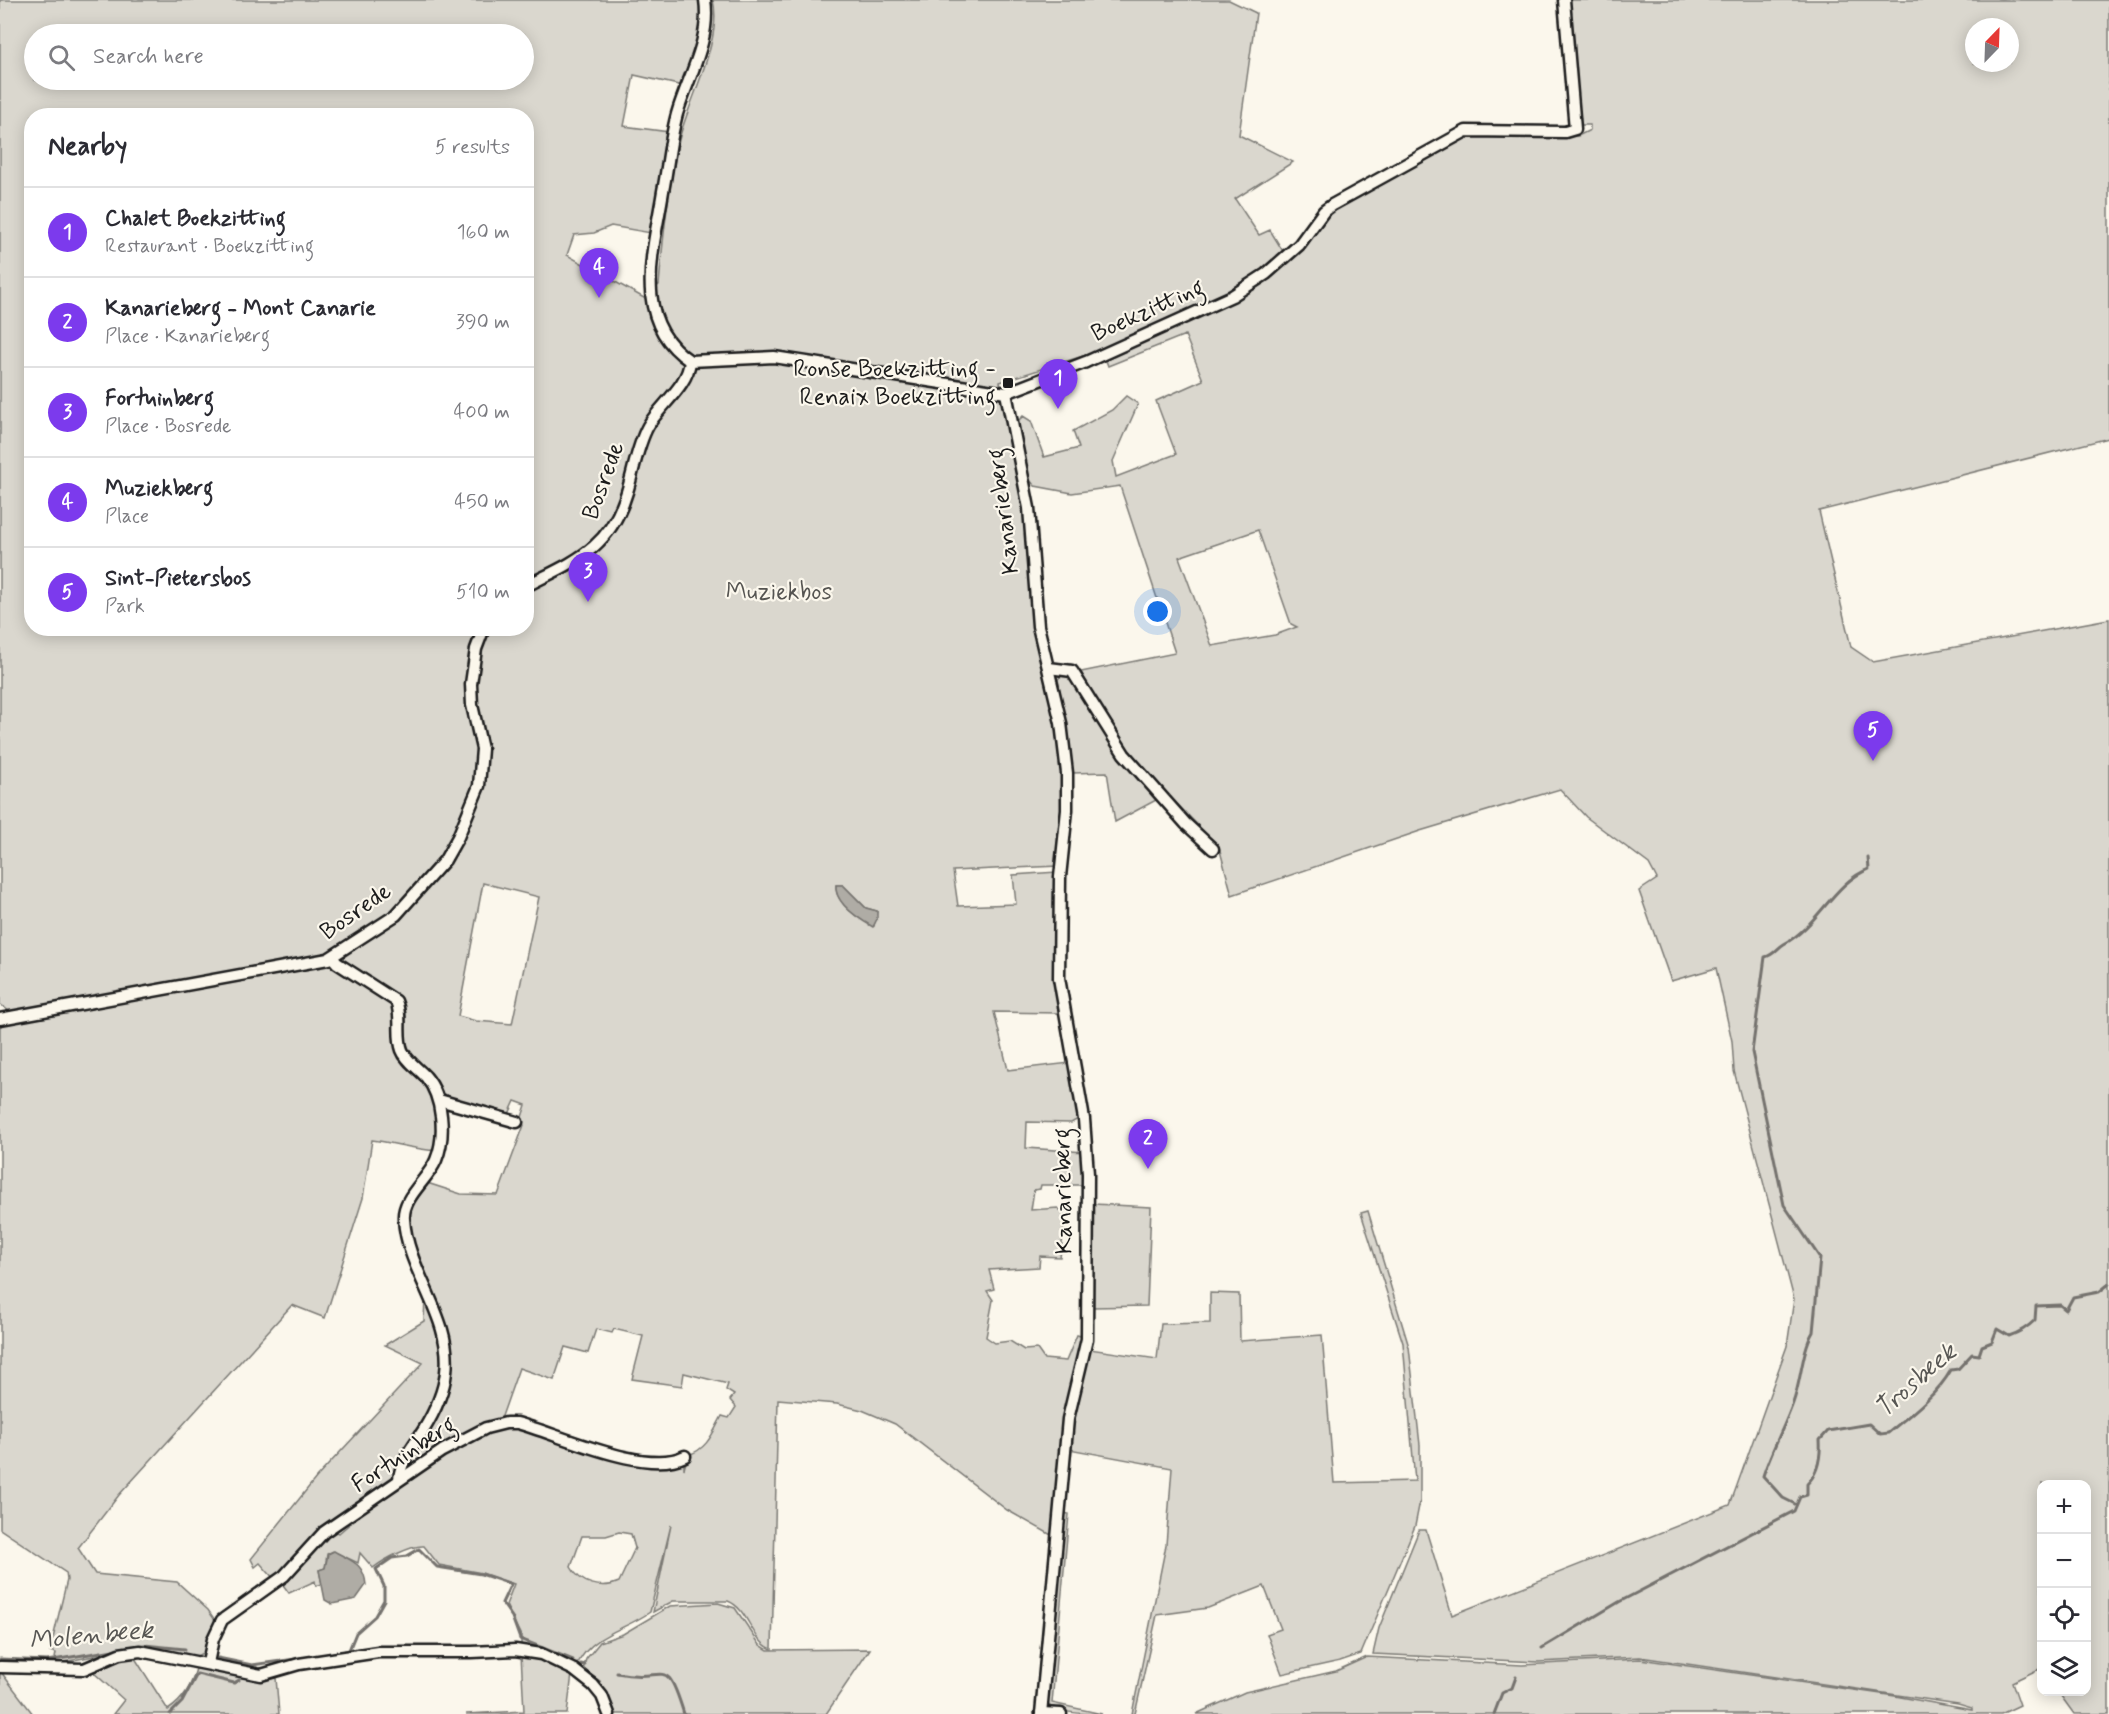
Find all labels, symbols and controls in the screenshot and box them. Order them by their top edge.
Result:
north arrow [1965,18,2019,72]
search box [24,24,534,90]
icon: search [45,41,78,74]
text: Search here [93,43,204,71]
text: Nearby [48,130,127,164]
text: 5 results [435,134,510,161]
text: Chalet Boekzitting [105,205,286,233]
text: 1 [63,219,72,246]
text: 160 m [457,219,510,246]
text: Restaurant · Boekzitting [105,233,314,260]
pin: 4 [580,248,618,298]
street label: Boekzitting [1086,272,1211,352]
text: Kanarieberg - Mont Canarie [105,295,376,323]
text: 2 [63,309,72,336]
text: 390 m [456,309,510,336]
text: Place · Kanarieberg [105,323,270,350]
place label: Ronse Boekzitting - Renaix Boekzitting [793,354,996,416]
pin: 1 [1038,360,1078,409]
marker: Ronse Boekzitting - Renaix Boekzitting [1001,376,1015,390]
text: Fortuinberg [105,385,214,413]
text: 3 [63,399,72,426]
text: 400 m [454,399,510,426]
text: Place · Bosrede [105,413,231,440]
street label: Bosrede [576,438,632,524]
street label: Kanarieberg [981,446,1030,576]
text: Muziekberg [105,475,213,503]
text: 4 [62,489,73,516]
text: 450 m [454,489,510,516]
text: Place [105,503,149,530]
pin: 3 [568,552,608,602]
text: Sint-Pietersbos [105,565,251,593]
park label: Muziekbos [726,577,832,608]
text: 5 [62,579,74,606]
text: 510 m [456,579,510,606]
text: Park [105,593,145,620]
your location [1143,597,1172,626]
pin: 5 [1854,712,1892,761]
street label: Bosrede [314,876,398,948]
pin: 2 [1128,1120,1168,1169]
street label: Kanarieberg [1047,1127,1084,1255]
water label: Trosbeek [1868,1335,1966,1426]
street label: Fortuinberg [346,1410,464,1503]
map controls [2037,1480,2091,1696]
button: + [2037,1480,2091,1534]
button: − [2037,1534,2091,1588]
button: locate [2037,1588,2091,1642]
water label: Molenbeek [28,1613,156,1658]
button: layers [2037,1642,2091,1696]

